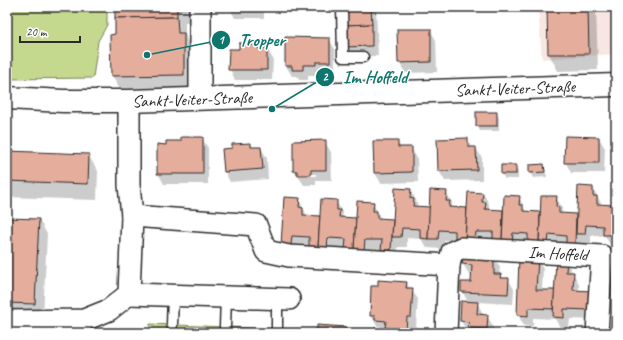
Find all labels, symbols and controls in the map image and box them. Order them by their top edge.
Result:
scale bar [20,18,80,44]
text: 20 m [26,24,48,40]
callout: Tropper [211,25,293,55]
text: Tropper [239,29,287,51]
text: 1 [218,32,225,48]
callout: Im Hoffeld [315,62,415,92]
text: Im Hoffeld [343,66,410,88]
text: 2 [322,69,329,85]
street label: Sankt-Veiter-Straße [455,76,577,101]
street label: Sankt-Veiter-Straße [132,87,254,112]
street label: Im Hoffeld [528,241,591,266]

